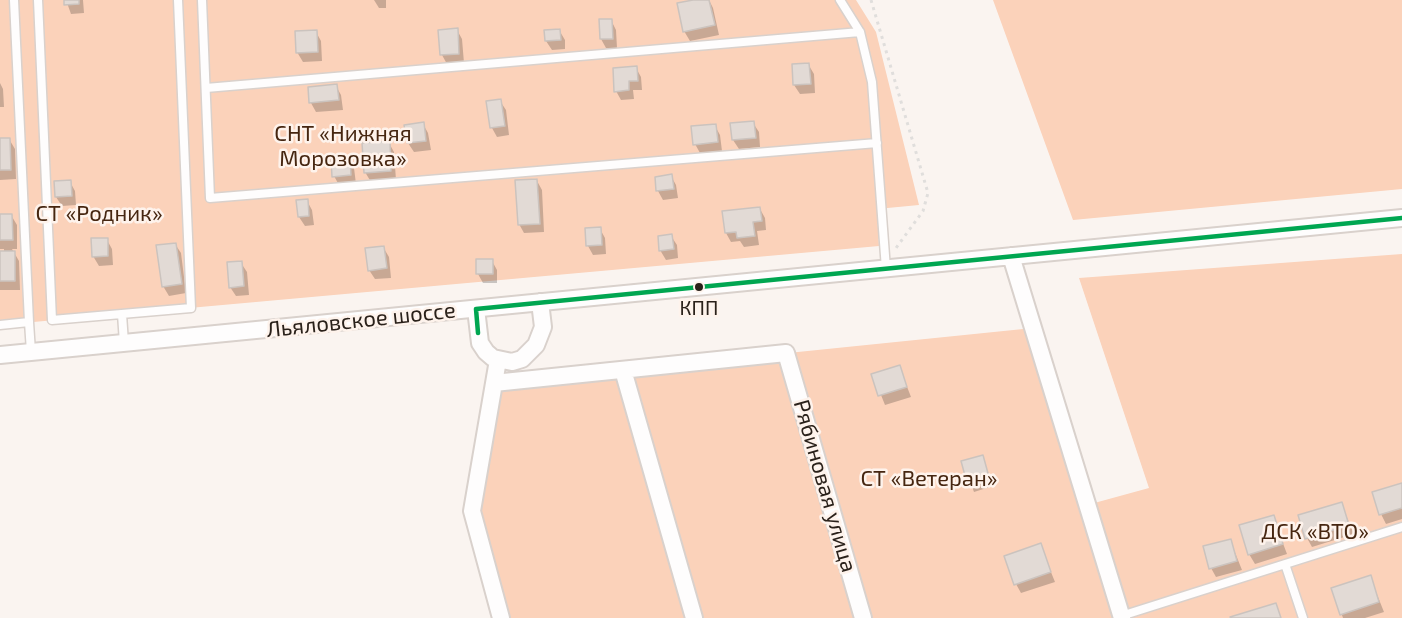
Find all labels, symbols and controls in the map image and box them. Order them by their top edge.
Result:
park label: СНТ «Нижняя Морозовка» [274,121,412,172]
park label: СТ «Родник» [35,201,163,227]
marker: КПП [693,281,705,293]
place label: КПП [680,296,718,320]
street label: Льяловское шоссе [265,297,457,343]
street label: Рябиновая улица [788,397,862,575]
park label: СТ «Ветеран» [861,466,997,492]
park label: ДСК «ВТО» [1261,519,1369,545]

